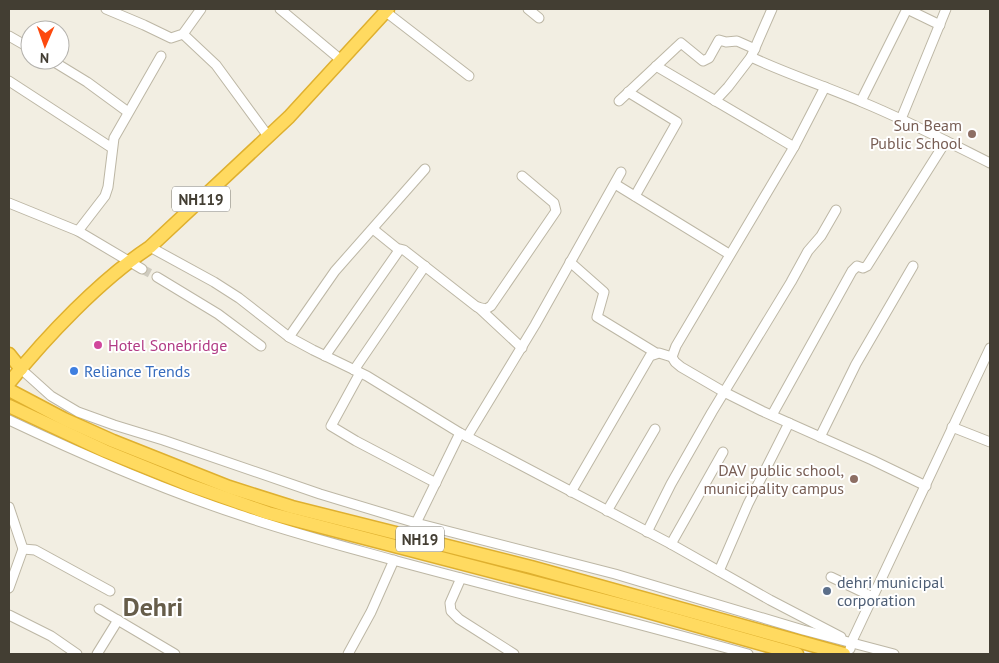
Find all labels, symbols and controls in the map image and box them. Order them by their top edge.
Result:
north arrow [20,20,70,70]
text: N [40,49,49,67]
place label: Sun Beam Public School [870,115,962,153]
marker: Sun Beam Public School [966,128,978,140]
road number: NH119 [172,186,230,212]
place label: Hotel Sonebridge [108,335,227,355]
marker: Hotel Sonebridge [92,339,104,351]
place label: Reliance Trends [84,361,190,381]
marker: Reliance Trends [68,365,80,377]
place label: DAV public school, municipality campus [704,460,844,498]
marker: DAV public school, municipality campus [848,473,860,485]
road number: NH19 [396,526,444,552]
place label: dehri municipal corporation [837,572,944,610]
marker: dehri municipal corporation [821,585,833,597]
district label: Dehri [123,590,183,623]

